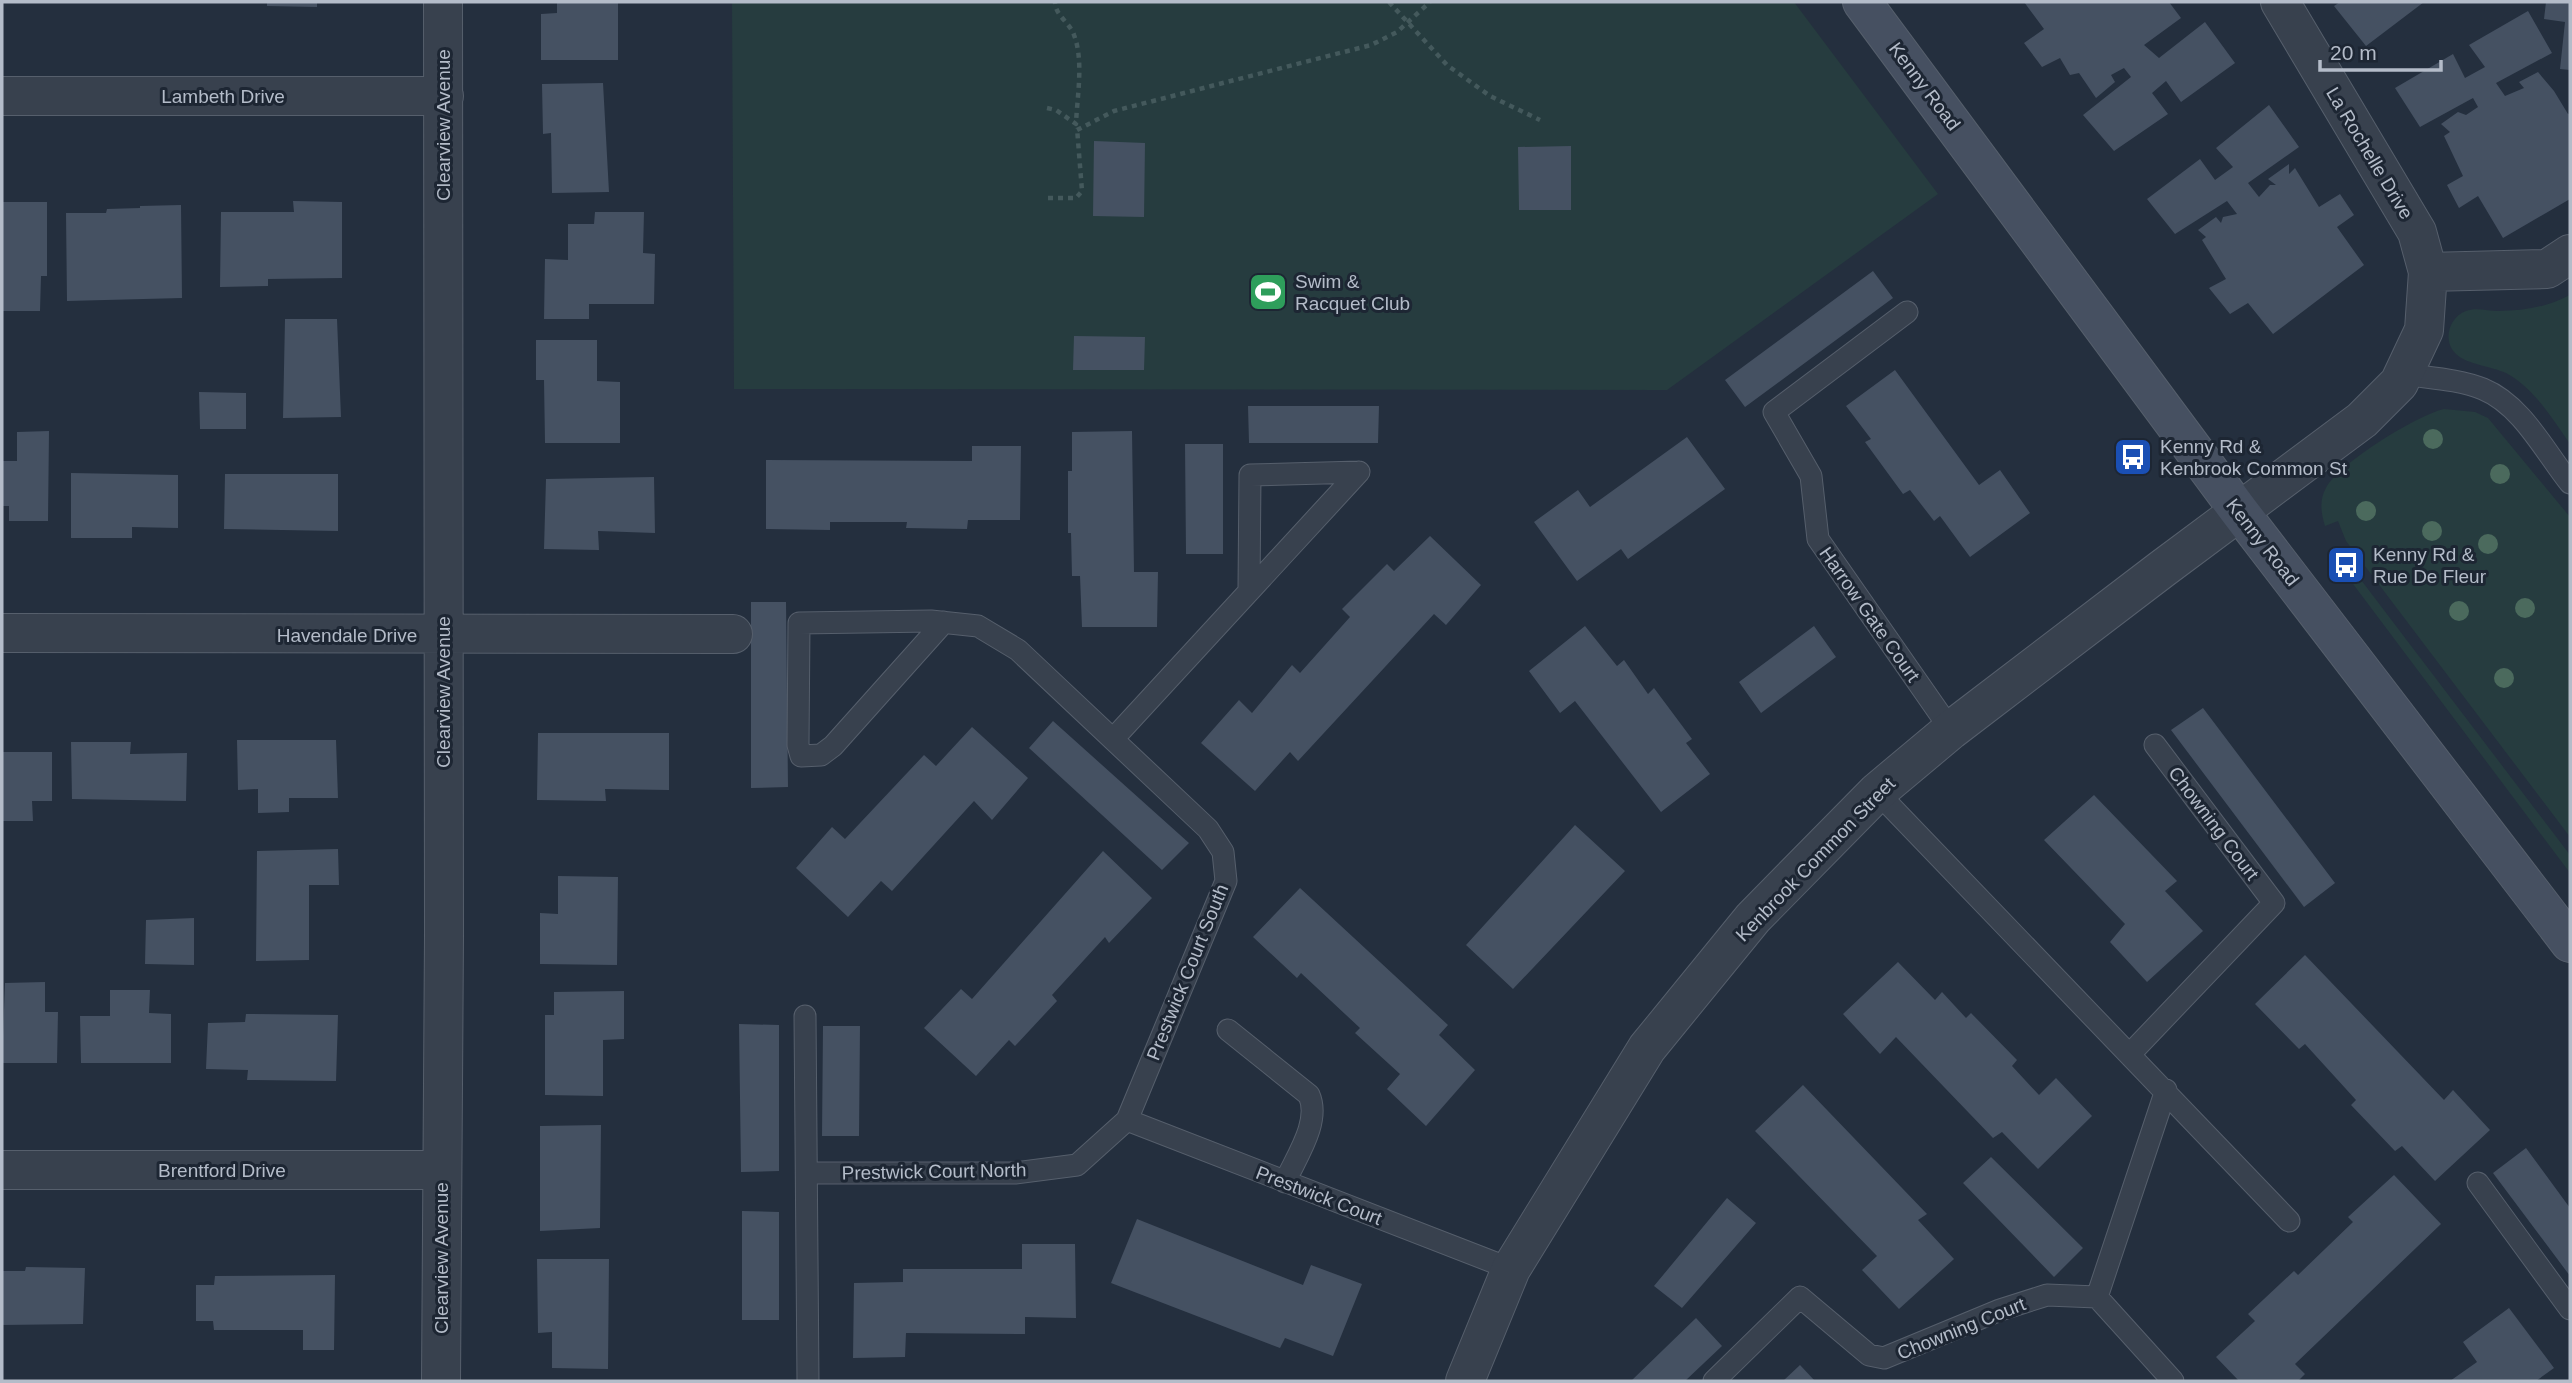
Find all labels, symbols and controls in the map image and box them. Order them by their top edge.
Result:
scale bar [2320,28,2441,72]
street label: Kenny Road [1885,38,1964,134]
text: 20 m [2330,41,2377,64]
street label: Clearview Avenue [433,49,454,201]
street label: La Rochelle Drive [2322,84,2417,223]
street label: Lambeth Drive [161,86,285,107]
sports icon: Swim & Racquet Club [1247,271,1289,313]
place label: Swim & Racquet Club [1295,271,1410,314]
bus stop icon: Kenny Rd & Kenbrook Common St [2112,436,2154,478]
place label: Kenny Rd & Kenbrook Common St [2160,436,2348,479]
street label: Kenny Road [2222,495,2303,590]
street label: Harrow Gate Court [1815,543,1924,686]
bus stop icon: Kenny Rd & Rue De Fleur [2325,544,2367,586]
place label: Kenny Rd & Rue De Fleur [2373,544,2487,587]
street label: Clearview Avenue [433,616,454,768]
street label: Havendale Drive [277,625,417,646]
street label: Chowning Court [2164,763,2263,885]
street label: Kenbrook Common Street [1732,773,1900,946]
street label: Prestwick Court South [1143,881,1232,1063]
street label: Prestwick Court North [841,1159,1027,1184]
street label: Brentford Drive [158,1160,286,1181]
street label: Prestwick Court [1253,1162,1385,1229]
street label: Clearview Avenue [431,1182,452,1334]
street label: Chowning Court [1894,1293,2029,1364]

